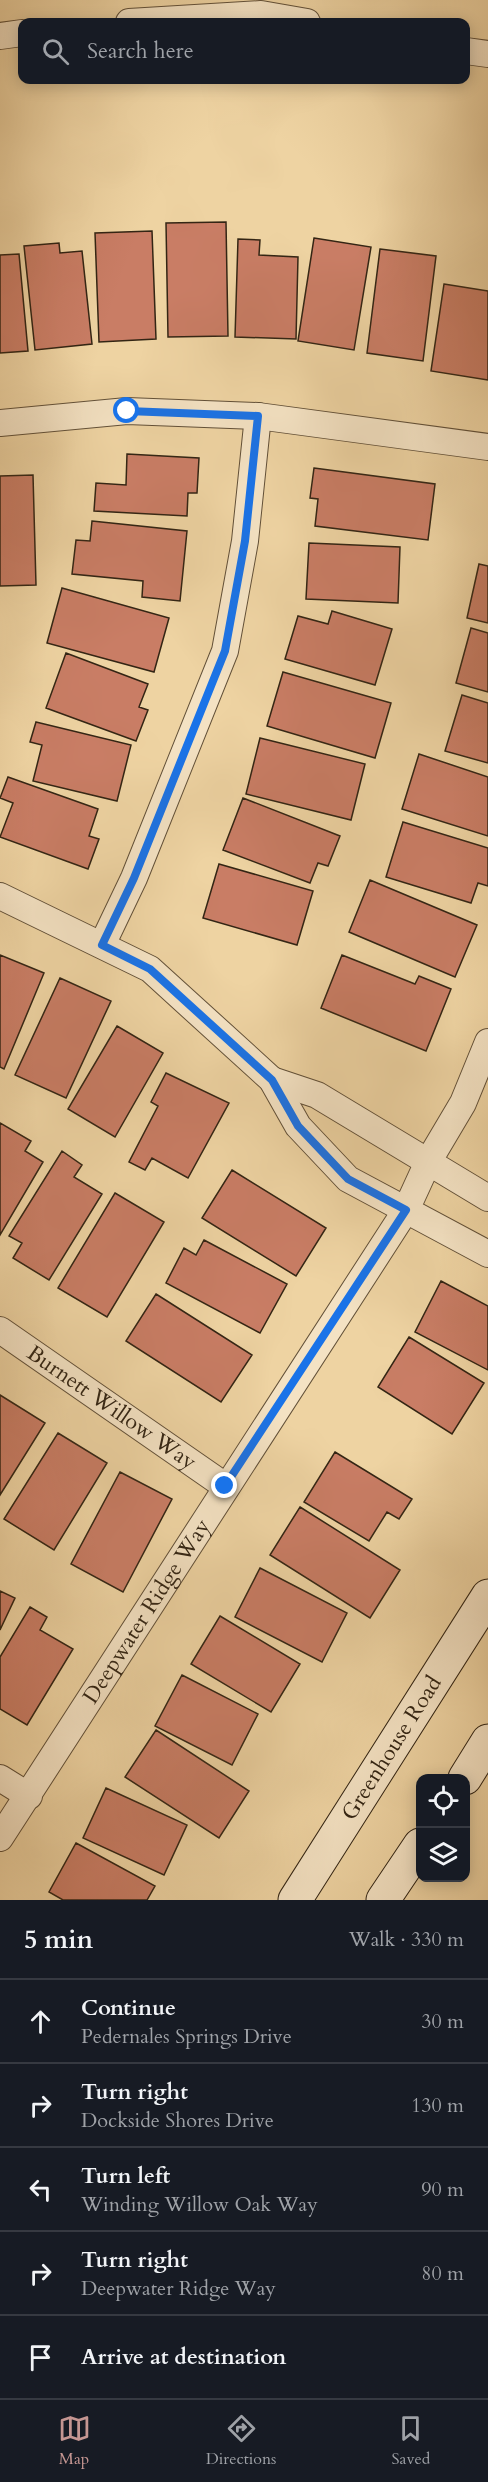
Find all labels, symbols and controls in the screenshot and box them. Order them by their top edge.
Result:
search box [18,18,470,84]
icon: search [39,35,72,68]
text: Search here [87,36,194,66]
route start [113,397,139,423]
street label: Burnett Willow Way [21,1338,203,1477]
route end [211,1472,237,1498]
street label: Deepwater Ridge Way [76,1513,218,1709]
street label: Greenhouse Road [334,1670,449,1826]
map controls [416,1774,470,1882]
button: locate [416,1774,470,1828]
button: layers [416,1828,470,1882]
text: 5 min [24,1922,93,1957]
text: Walk · 330 m [349,1926,464,1953]
text: Continue [81,1993,176,2023]
icon: ahead [24,2005,57,2038]
text: 30 m [421,2008,464,2035]
text: Pedernales Springs Drive [81,2023,292,2050]
text: Turn right [81,2077,188,2107]
icon: right [24,2089,57,2122]
text: 130 m [411,2092,464,2119]
text: Dockside Shores Drive [81,2107,274,2134]
text: Turn left [81,2161,170,2191]
icon: left [24,2173,57,2206]
text: 90 m [421,2176,464,2203]
text: Winding Willow Oak Way [81,2191,318,2218]
text: Turn right [81,2245,188,2275]
icon: right [24,2257,57,2290]
text: 80 m [421,2260,464,2287]
text: Deepwater Ridge Way [81,2275,276,2302]
icon: arrive [24,2341,57,2374]
text: Arrive at destination [81,2342,286,2372]
tab: Map [58,2412,91,2470]
tab: Directions [206,2412,276,2470]
tab: Saved [392,2412,430,2470]

